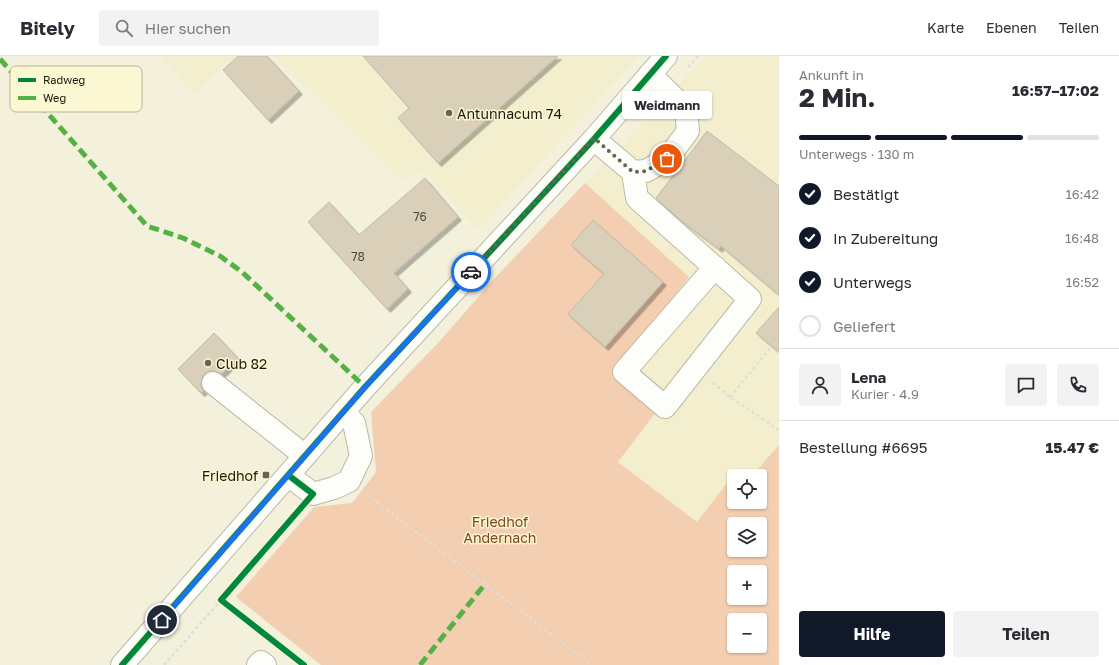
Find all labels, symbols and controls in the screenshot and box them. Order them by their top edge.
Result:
search box [99,10,379,46]
text: Bitely [20,16,75,39]
icon: search [113,17,135,39]
text: Hier suchen [145,19,231,37]
text: Karte [927,19,964,36]
text: Ebenen [986,19,1037,36]
text: Teilen [1059,19,1099,36]
legend [10,66,142,112]
text: Ankunft in [799,67,864,83]
text: Radweg [43,73,85,86]
text: 16:57–17:02 [1012,81,1099,99]
text: 2 Min. [799,82,876,113]
text: Weg [43,91,66,104]
callout: Weidmann [622,91,712,119]
text: Weidmann [634,97,700,113]
place label: Antunnacum 74 [457,105,562,122]
marker: Antunnacum 74 [444,108,454,118]
pin [650,142,684,176]
text: Unterwegs · 130 m [799,146,914,162]
icon: bag [656,148,678,170]
icon: check [799,183,821,205]
text: Bestätigt [833,185,899,203]
text: 16:42 [1065,186,1099,202]
house number: 76 [413,209,427,224]
icon: check [799,227,821,249]
text: In Zubereitung [833,229,938,247]
text: 16:48 [1065,230,1099,246]
house number: 78 [351,249,365,264]
courier [451,252,491,292]
icon: car [460,261,482,283]
icon: check [799,271,821,293]
text: Unterwegs [833,273,912,291]
text: 16:52 [1066,274,1099,290]
text: Geliefert [833,317,896,335]
place label: Club 82 [216,355,267,372]
marker: Club 82 [203,358,213,368]
button: person [799,364,841,406]
button: chat [1005,364,1047,406]
button: phone [1057,364,1099,406]
text: Lena [851,368,886,386]
text: Kurier · 4.9 [851,386,919,402]
text: Bestellung #6695 [799,438,927,456]
text: 15.47 € [1045,438,1099,456]
place label: Friedhof [202,467,258,484]
map controls [727,469,767,653]
button: locate [727,469,767,509]
marker: Friedhof [261,470,271,480]
park label: Friedhof Andernach [464,513,536,546]
button: layers [727,517,767,557]
button: + [727,565,767,605]
pin [145,603,179,637]
icon: home [151,609,173,631]
button: Hilfe [799,611,945,657]
button: Teilen [953,611,1099,657]
button: − [727,613,767,653]

